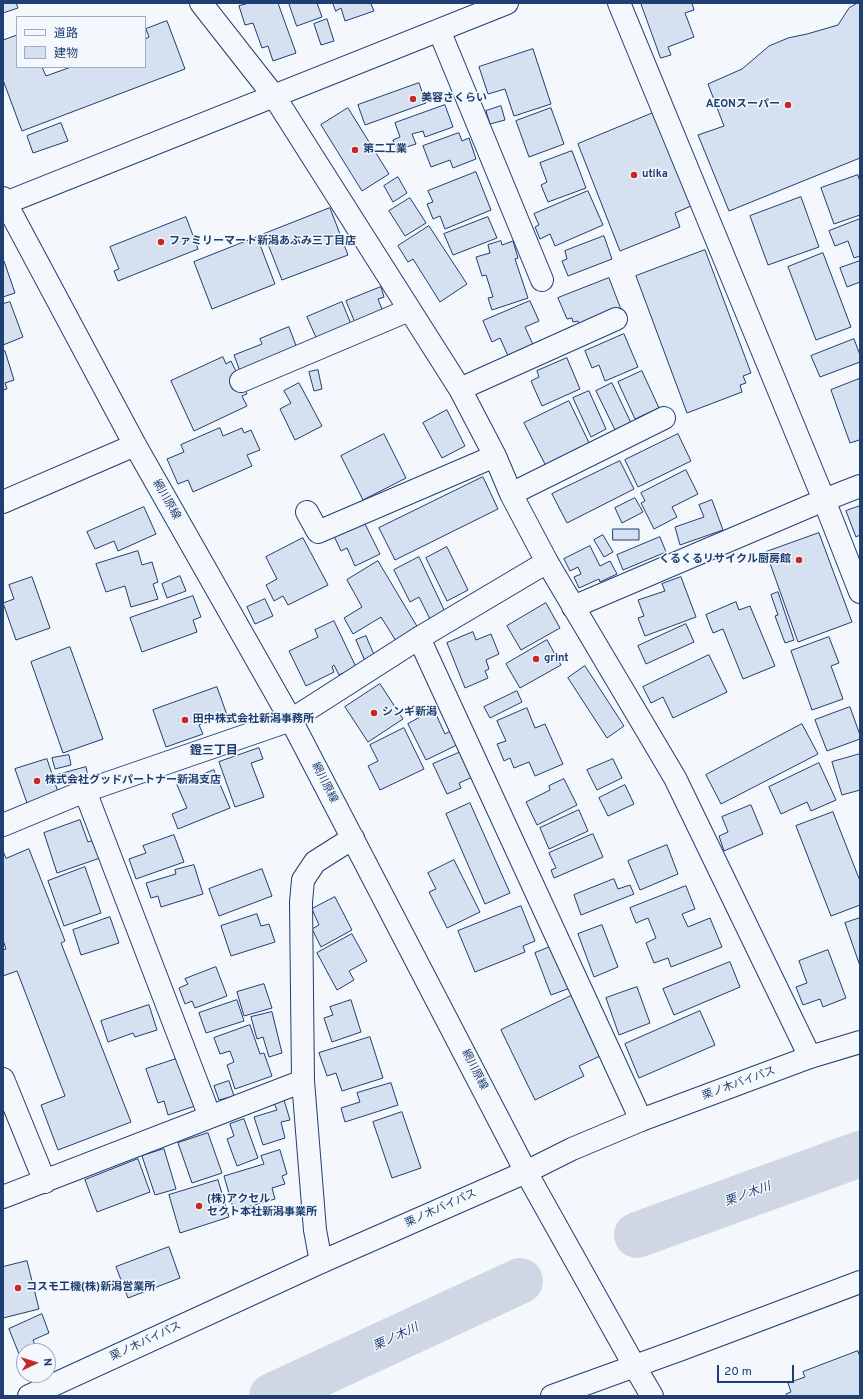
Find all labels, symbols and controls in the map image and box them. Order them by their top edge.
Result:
legend [16,16,146,68]
text: 道路 [54,26,78,42]
text: 建物 [54,46,78,62]
place label: 美容さくらい [421,92,487,106]
marker: 美容さくらい [408,94,418,104]
place label: AEONスーパー [706,98,780,112]
marker: AEONスーパー [783,100,793,110]
place label: 第二工業 [363,143,407,157]
marker: 第二工業 [350,145,360,155]
place label: utika [642,168,668,182]
marker: utika [629,170,639,180]
place label: ファミリーマート新潟あぶみ三丁目店 [169,235,356,249]
marker: ファミリーマート新潟あぶみ三丁目店 [156,237,166,247]
street label: 網川原線 [149,478,183,522]
place label: くるくるリサイクル厨房館 [659,553,791,567]
marker: くるくるリサイクル厨房館 [794,555,804,565]
place label: grint [544,652,569,666]
marker: grint [531,654,541,664]
place label: シンギ新潟 [382,706,437,720]
marker: シンギ新潟 [369,708,379,718]
place label: 田中株式会社新潟事務所 [193,713,314,727]
marker: 田中株式会社新潟事務所 [180,715,190,725]
district label: 鐙三丁目 [190,745,238,759]
street label: 網川原線 [308,760,340,806]
place label: 株式会社グッドパートナー新潟支店 [45,774,221,788]
marker: 株式会社グッドパートナー新潟支店 [32,776,42,786]
street label: 網川原線 [458,1047,490,1093]
street label: 栗ノ木バイパス [701,1065,777,1103]
water label: 栗ノ木川 [723,1180,773,1210]
street label: 栗ノ木バイパス [403,1187,479,1231]
place label: (株)アクセル セクト本社新潟事業所 [207,1193,317,1219]
marker: (株)アクセル セクト本社新潟事業所 [194,1201,204,1211]
place label: コスモ工機(株)新潟営業所 [26,1281,155,1295]
marker: コスモ工機(株)新潟営業所 [13,1283,23,1293]
street label: 栗ノ木バイパス [108,1320,184,1364]
water label: 栗ノ木川 [371,1321,421,1355]
north arrow [16,1343,56,1383]
scale bar [719,1357,796,1383]
text: N [40,1358,54,1367]
text: 20 m [724,1364,752,1380]

